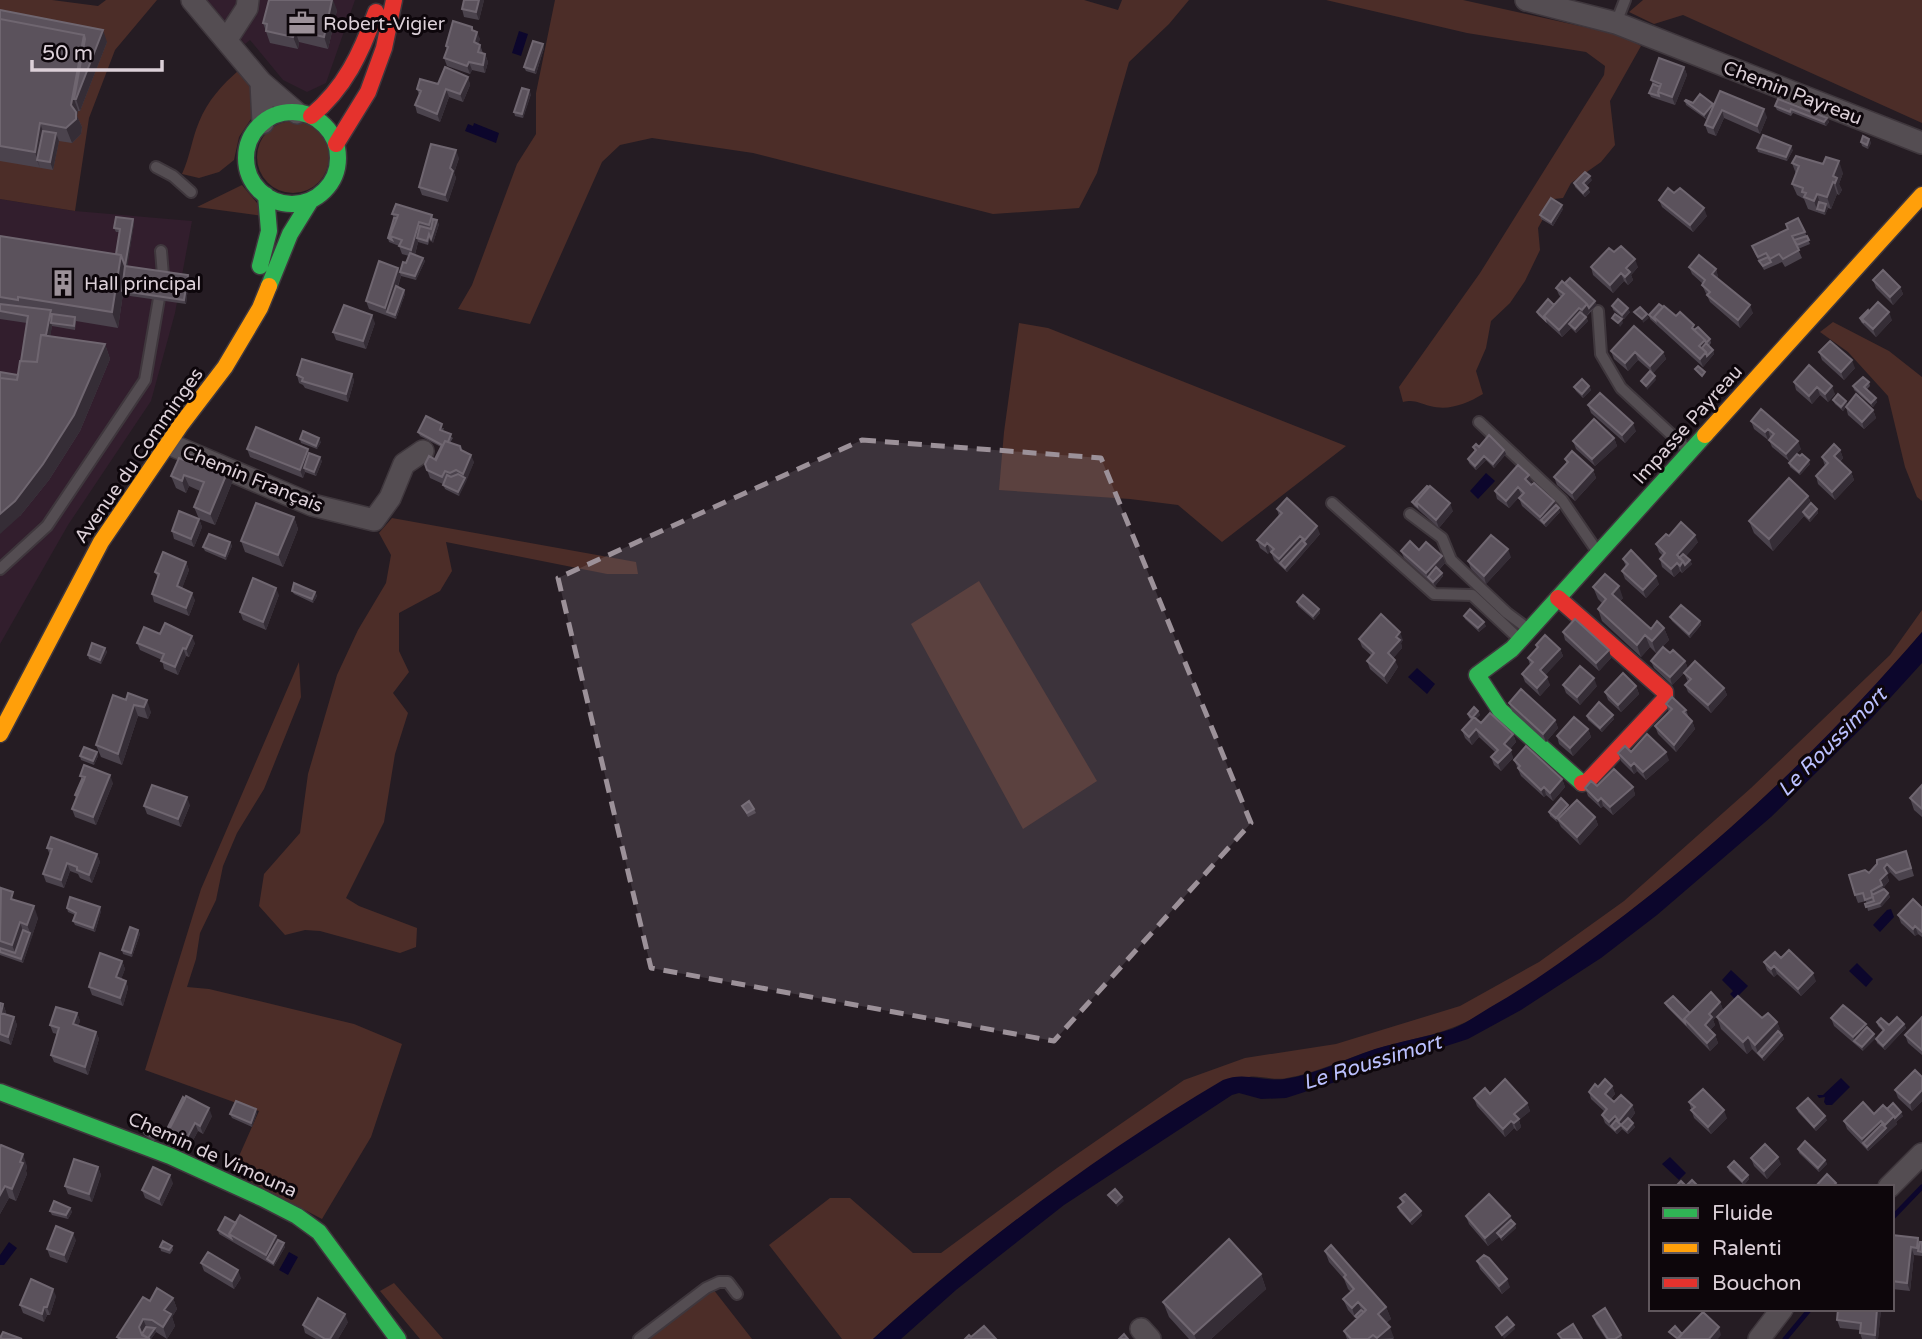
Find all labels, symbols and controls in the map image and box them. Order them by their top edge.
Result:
office icon: Robert-Vigier [287,8,317,38]
place label: Robert-Vigier [323,13,446,35]
scale bar [32,28,161,72]
text: 50 m [42,41,93,66]
street label: Chemin Payreau [1720,56,1865,130]
building icon: Hall principal [48,268,78,298]
place label: Hall principal [84,273,201,295]
street label: Impasse Payreau [1629,361,1747,489]
street label: Avenue du Comminges [70,364,208,547]
street label: Chemin Français [179,441,326,517]
water label: Le Roussimort [1773,681,1893,802]
water label: Le Roussimort [1300,1029,1446,1095]
street label: Chemin de Vimouna [125,1108,300,1202]
legend [1649,1185,1894,1311]
text: Fluide [1712,1201,1773,1226]
text: Ralenti [1712,1236,1782,1261]
text: Bouchon [1712,1271,1802,1296]

